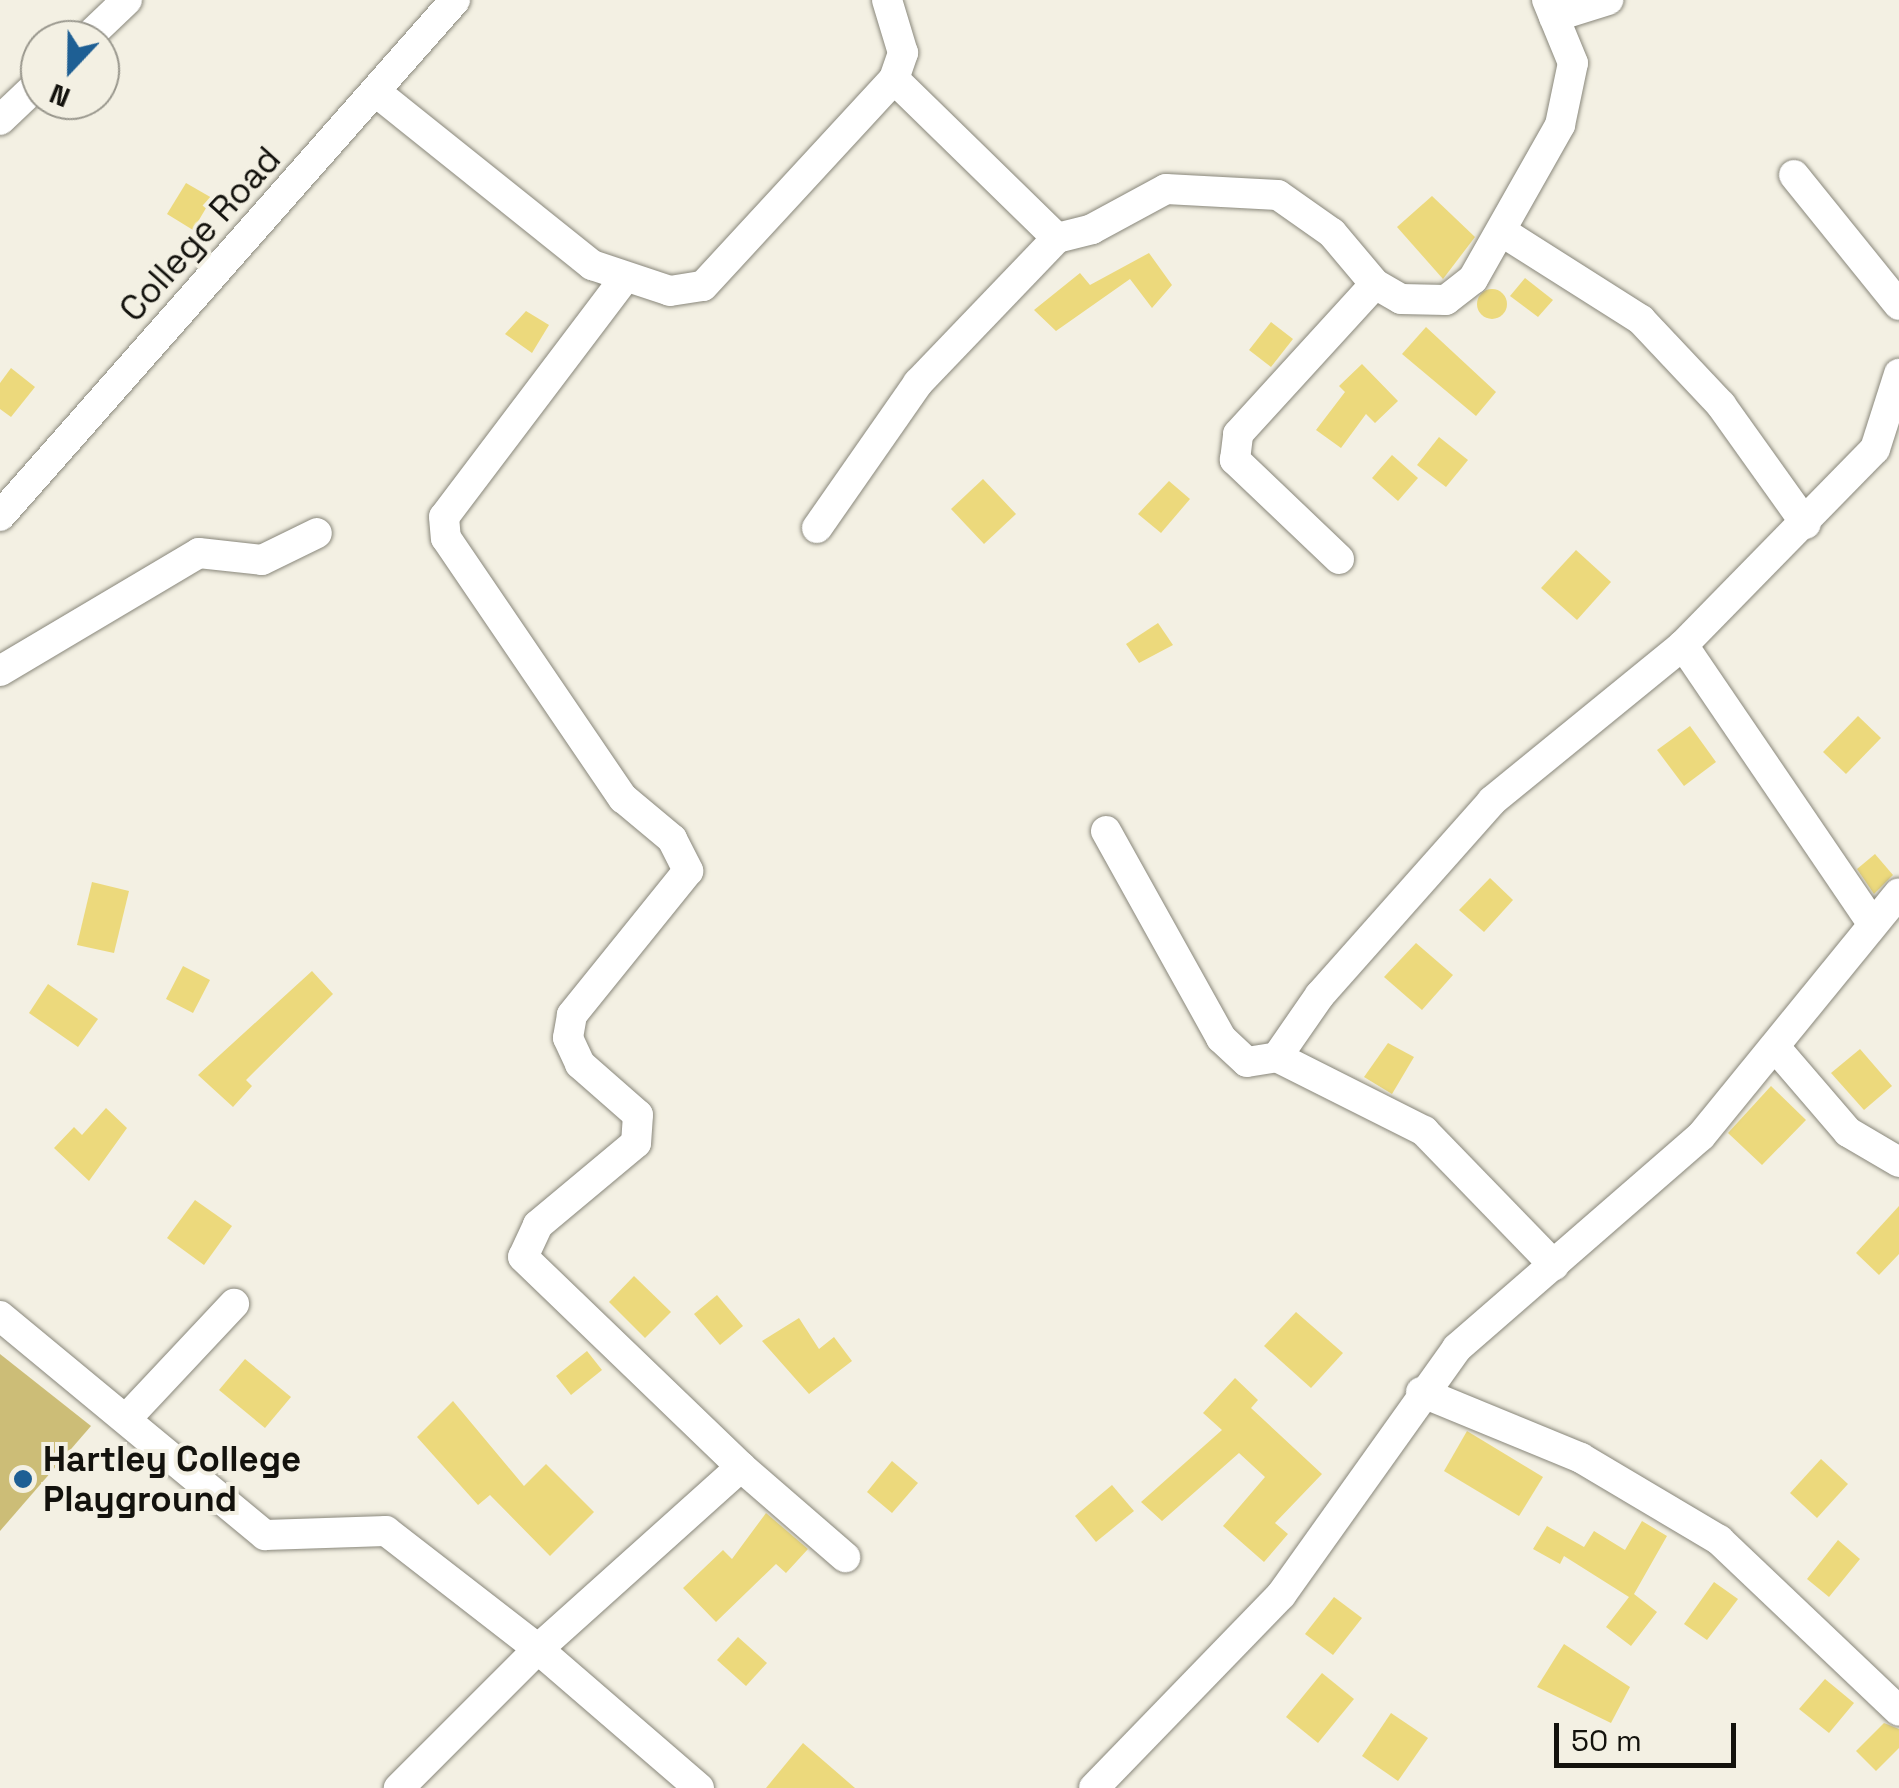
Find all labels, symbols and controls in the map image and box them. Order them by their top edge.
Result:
north arrow [20,20,120,120]
text: N [44,76,75,116]
street label: College Road [111,138,289,330]
place label: Hartley College Playground [43,1438,301,1520]
marker: Hartley College Playground [12,1468,34,1490]
scale bar [1559,1703,1742,1765]
text: 50 m [1571,1721,1642,1760]

